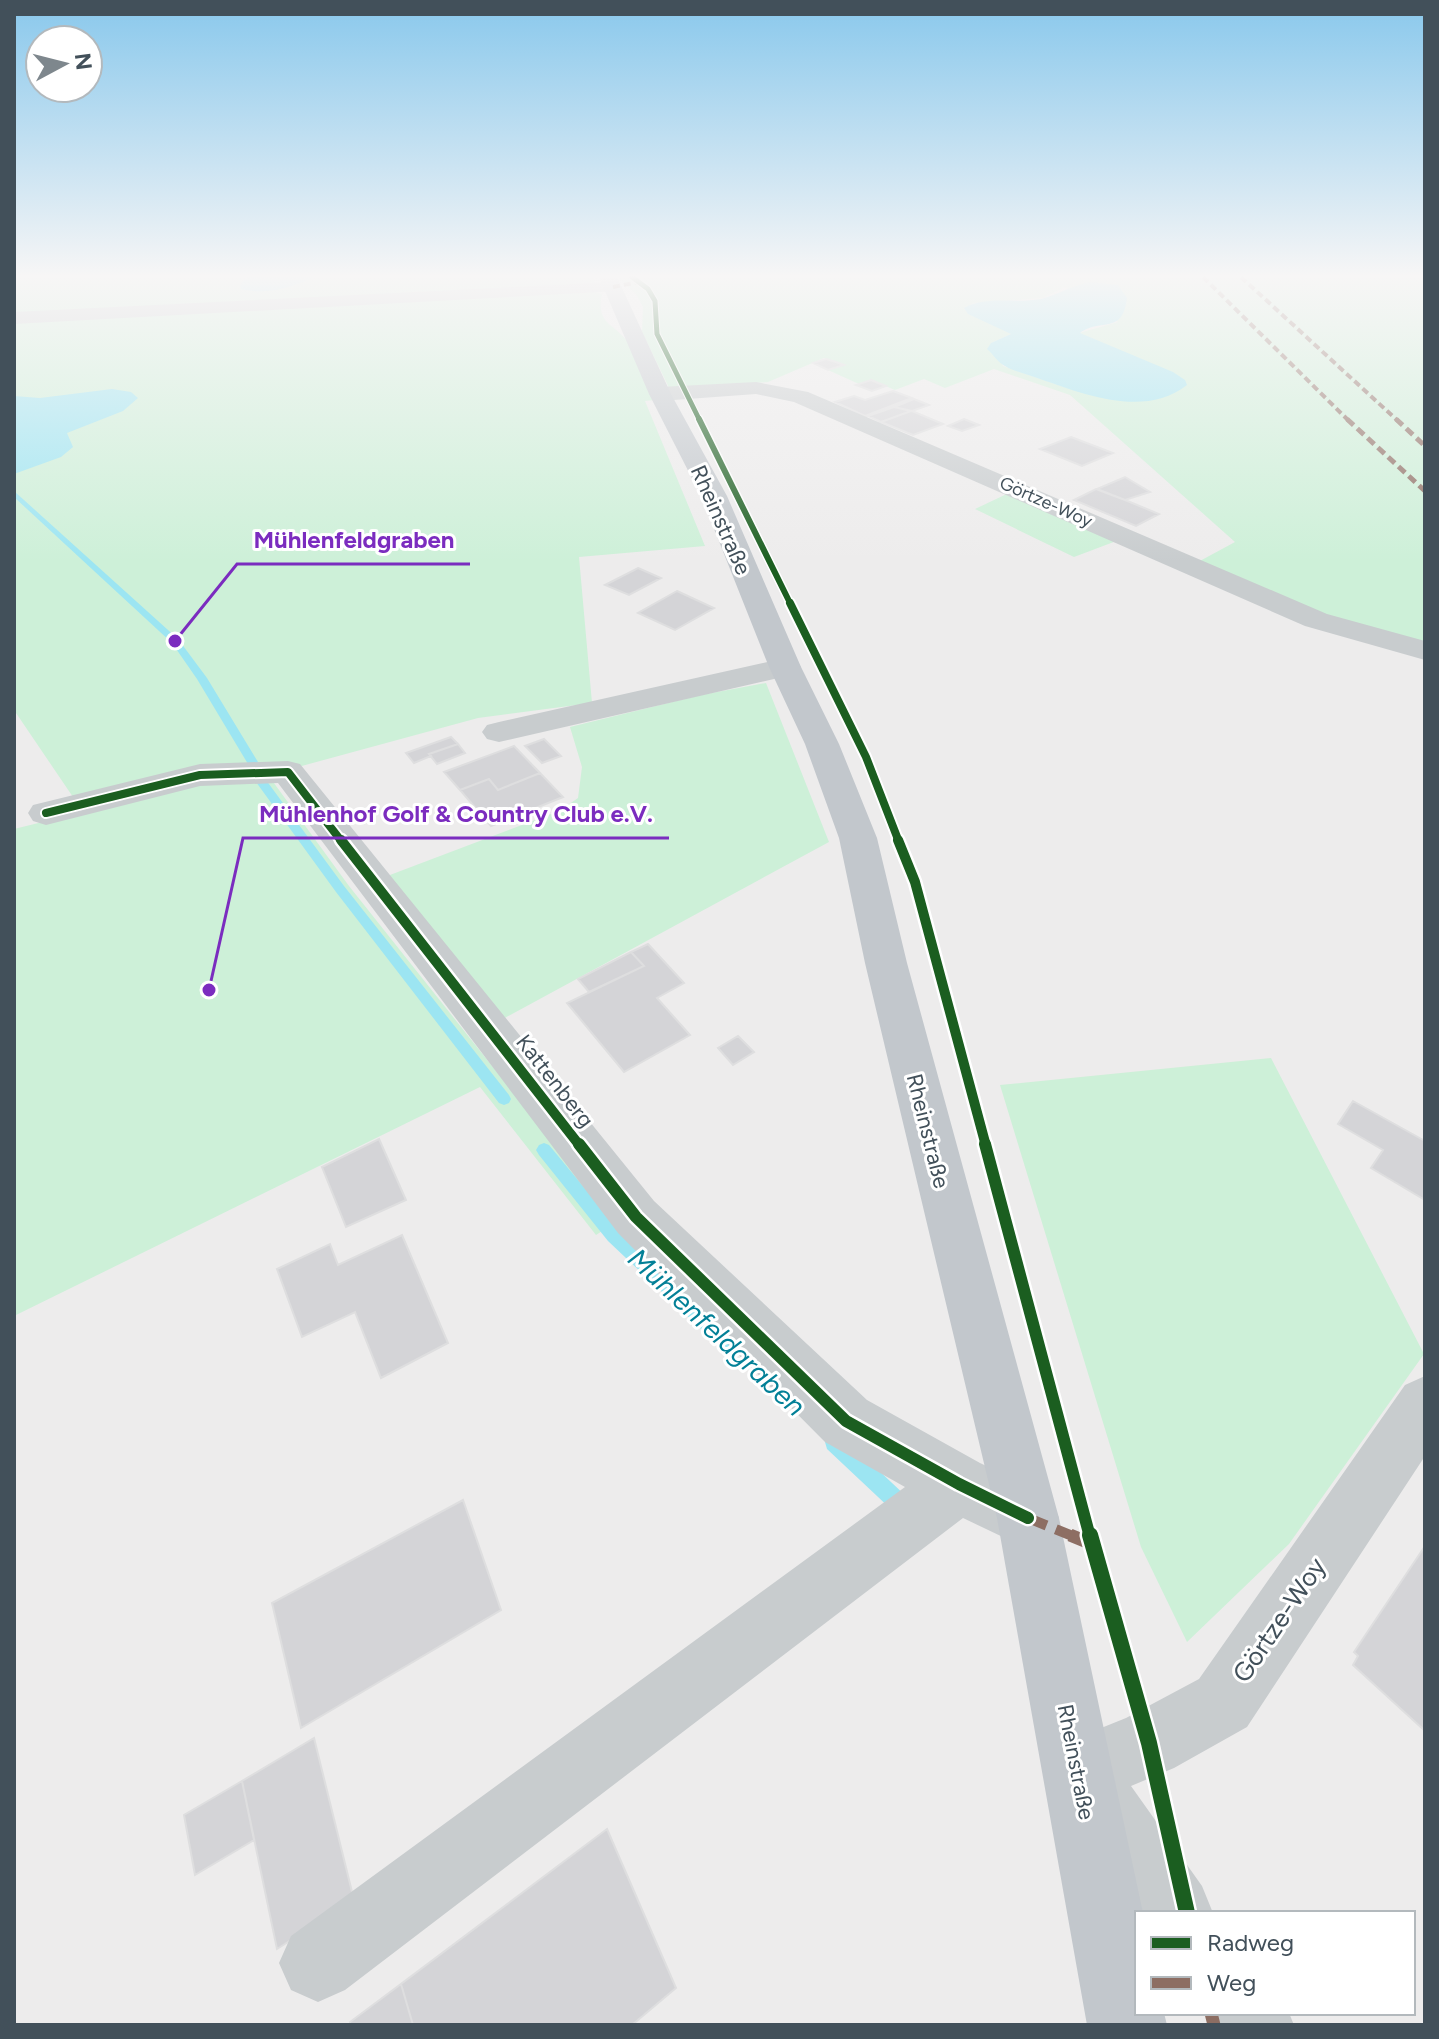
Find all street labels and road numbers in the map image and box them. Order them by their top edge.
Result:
street label: Rheinstraße [685,461,757,579]
street label: Görtze-Woy [996,472,1096,532]
street label: Kattenberg [510,1029,600,1133]
street label: Rheinstraße [901,1071,955,1191]
street label: Görtze-Woy [1226,1551,1333,1688]
street label: Rheinstraße [1052,1702,1100,1822]

